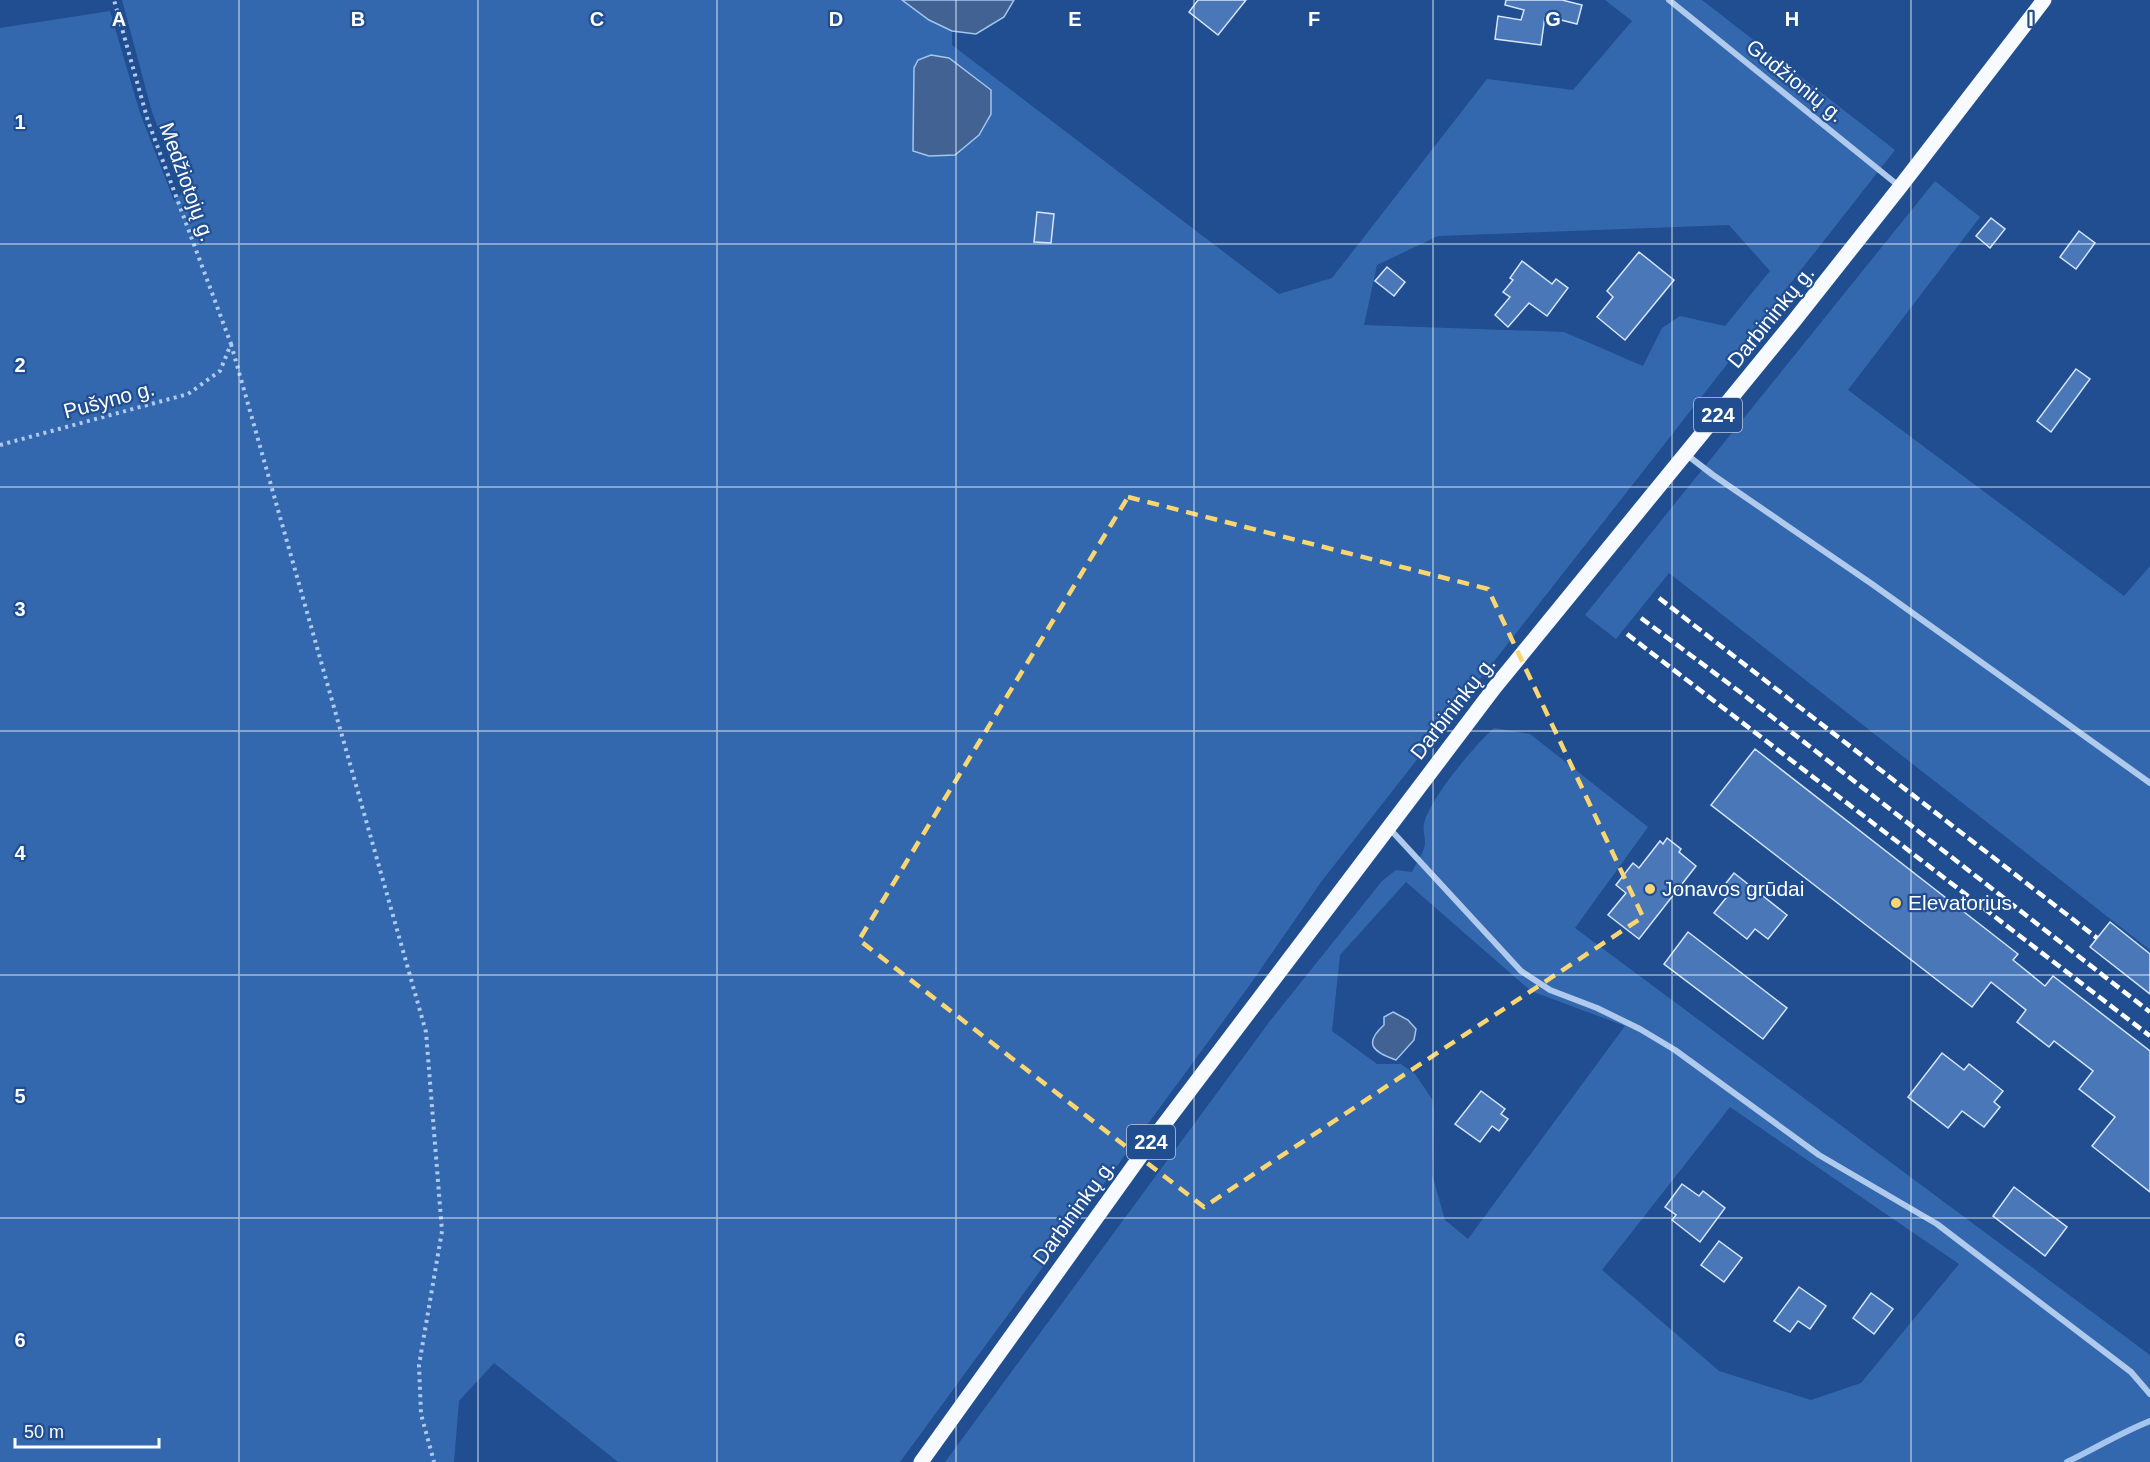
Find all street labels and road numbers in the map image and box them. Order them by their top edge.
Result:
street label: Gudžionių g. [1742,35,1848,127]
street label: Medžiotojų g. [155,119,220,244]
street label: Darbininkų g. [1723,261,1818,372]
street label: Pušyno g. [61,376,157,423]
road number: 224 [1694,398,1742,432]
street label: Darbininkų g. [1405,652,1500,764]
road number: 224 [1127,1125,1175,1159]
street label: Darbininkų g. [1028,1155,1119,1269]

